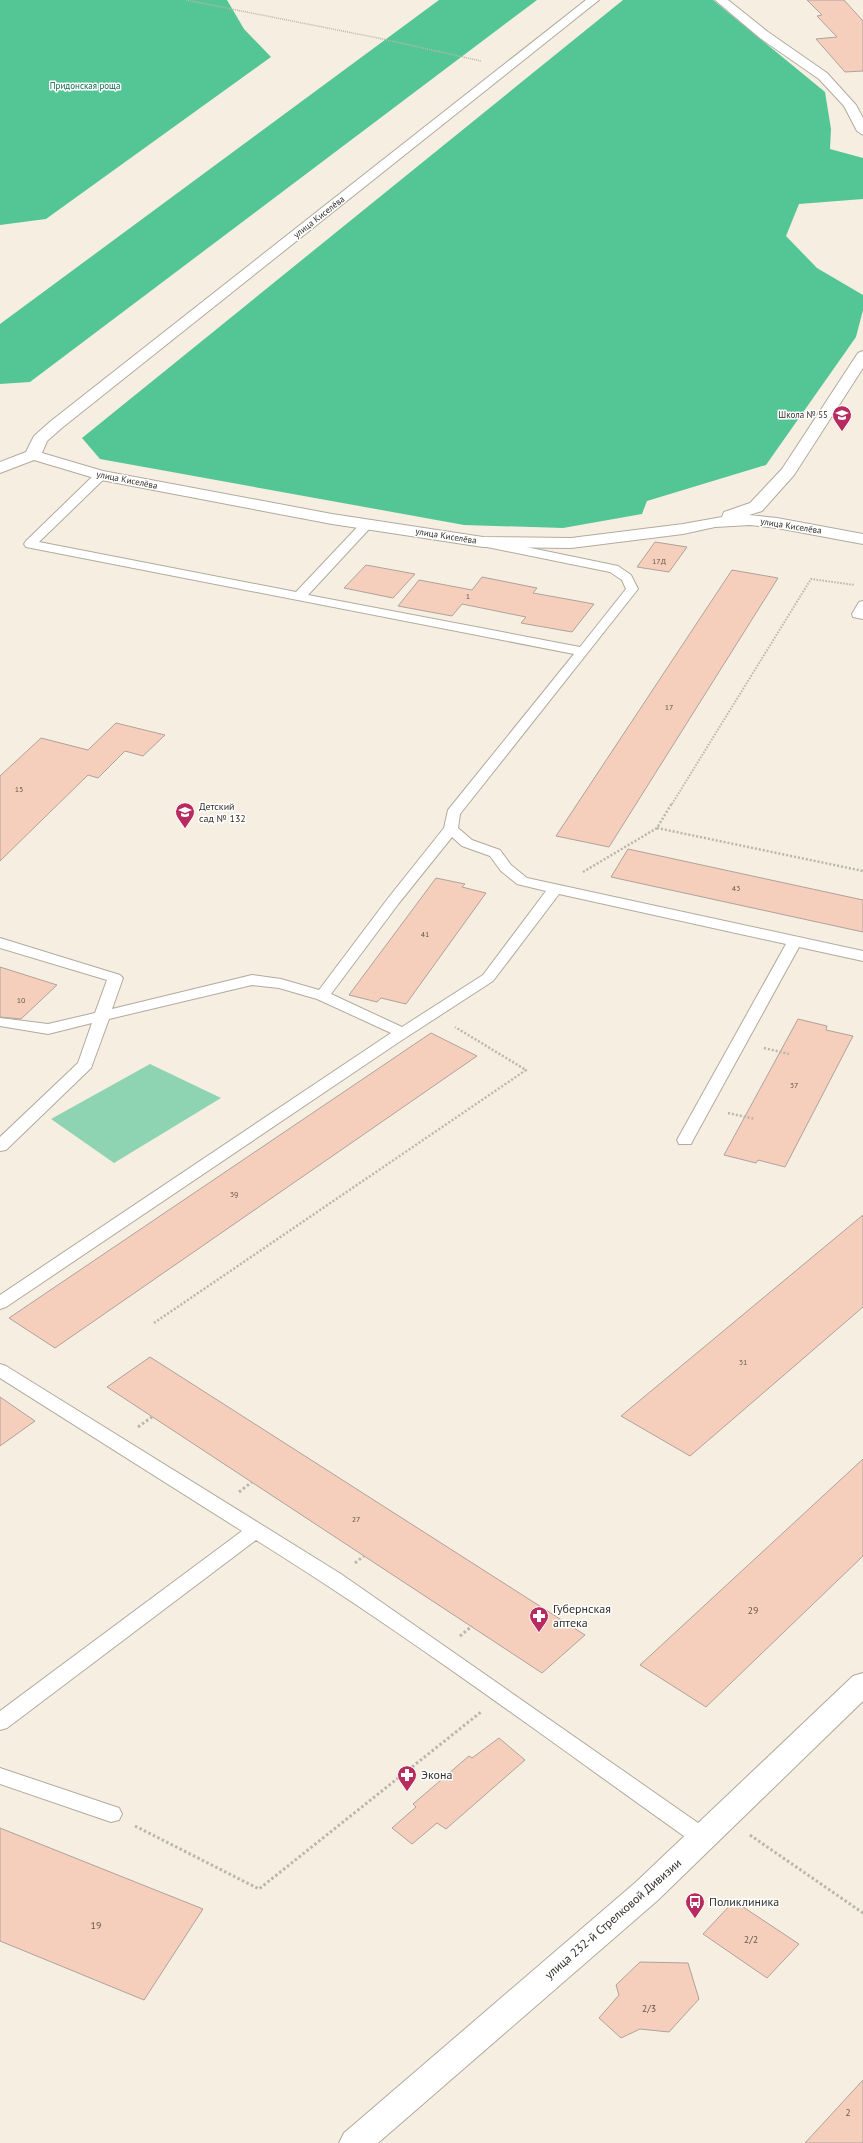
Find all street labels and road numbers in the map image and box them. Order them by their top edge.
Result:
street label: улица Киселёва [291,193,347,240]
street label: улица Киселёва [96,468,159,491]
street label: улица Киселёва [760,515,823,536]
street label: улица Киселёва [415,525,478,546]
street label: улица 232-й Стрелковой Дивизии [541,1855,684,1982]

